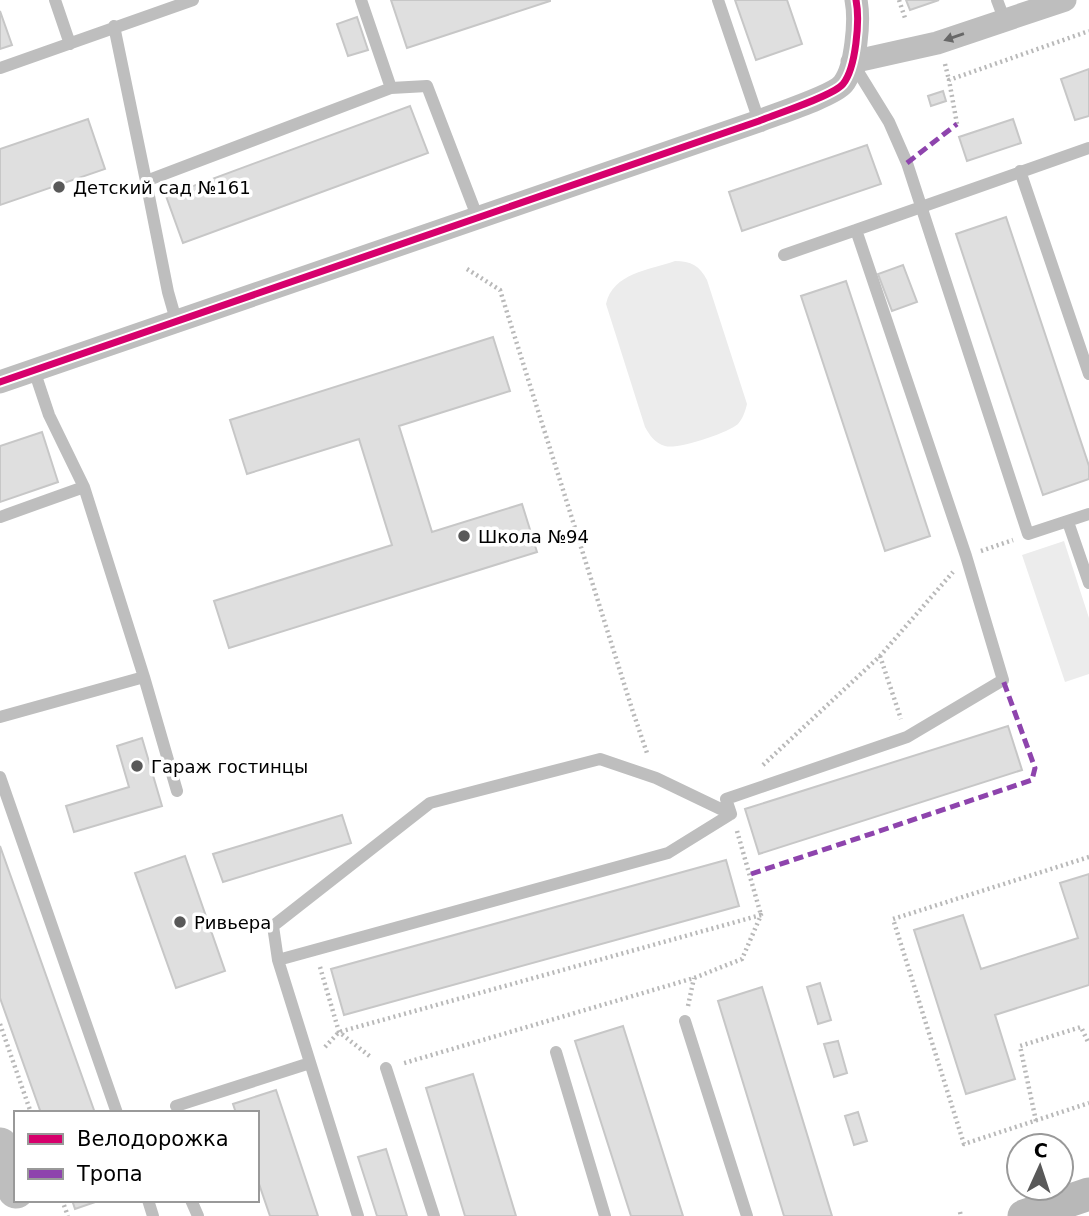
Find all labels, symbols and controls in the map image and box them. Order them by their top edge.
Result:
one-way arrow [944,33,965,43]
place label: Детский сад №161 [73,177,251,198]
marker: Детский сад №161 [51,179,67,195]
place label: Школа №94 [478,526,589,547]
marker: Школа №94 [456,528,472,544]
place label: Гараж гостинцы [151,756,308,777]
marker: Гараж гостинцы [129,758,145,774]
place label: Ривьера [194,912,271,933]
marker: Ривьера [172,914,188,930]
legend [14,1111,259,1202]
text: Велодорожка [77,1127,229,1151]
north arrow [1005,1132,1075,1202]
text: С [1033,1139,1048,1161]
text: Тропа [76,1162,143,1186]

